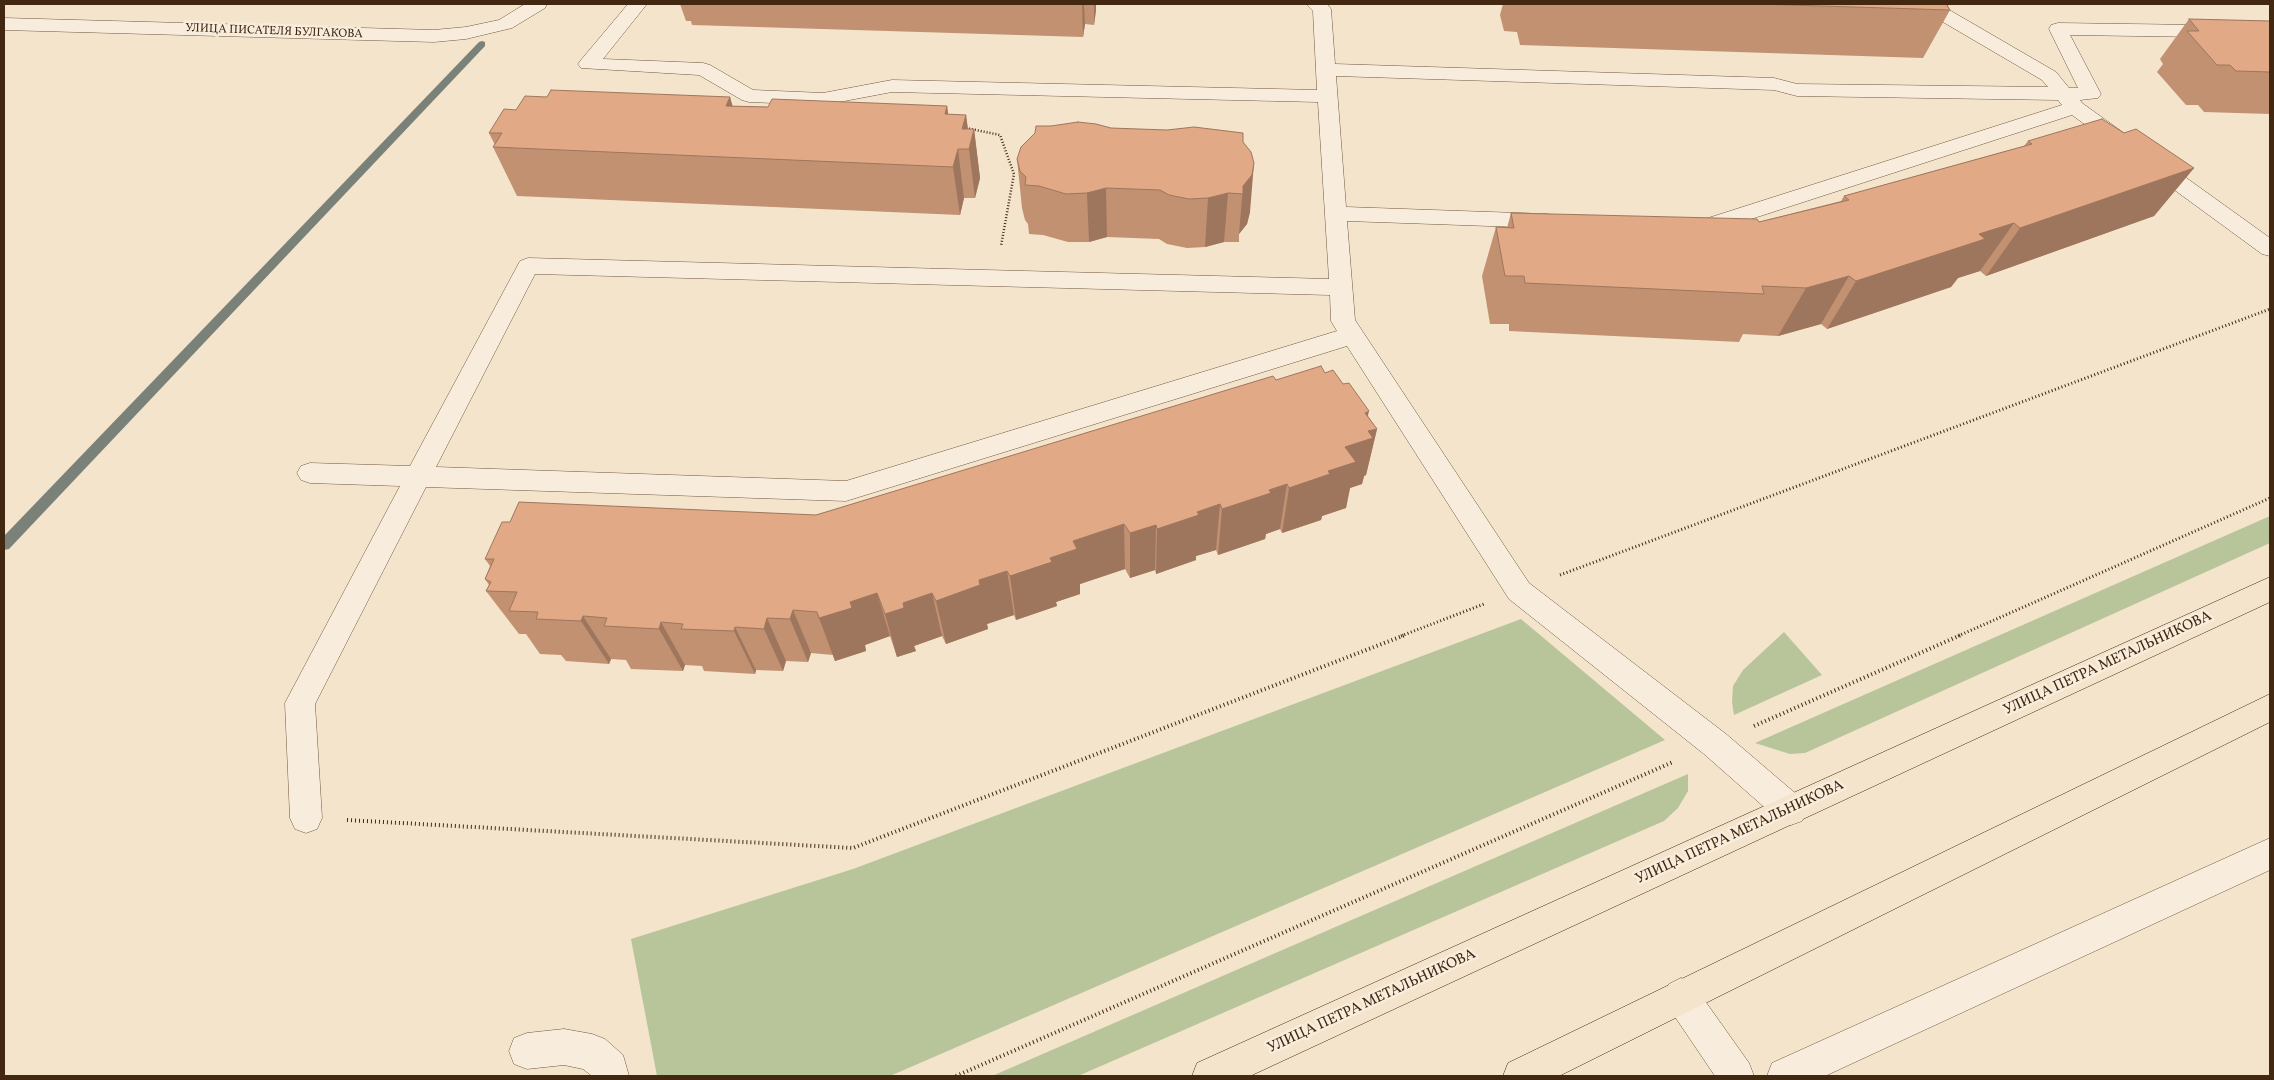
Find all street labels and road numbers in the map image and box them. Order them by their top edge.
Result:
street label: УЛИЦА ПИСАТЕЛЯ БУЛГАКОВА [185,22,363,42]
street label: УЛИЦА ПЕТРА МЕТАЛЬНИКОВА [2001,608,2215,720]
street label: УЛИЦА ПЕТРА МЕТАЛЬНИКОВА [1633,777,1847,889]
street label: УЛИЦА ПЕТРА МЕТАЛЬНИКОВА [1265,946,1479,1058]

